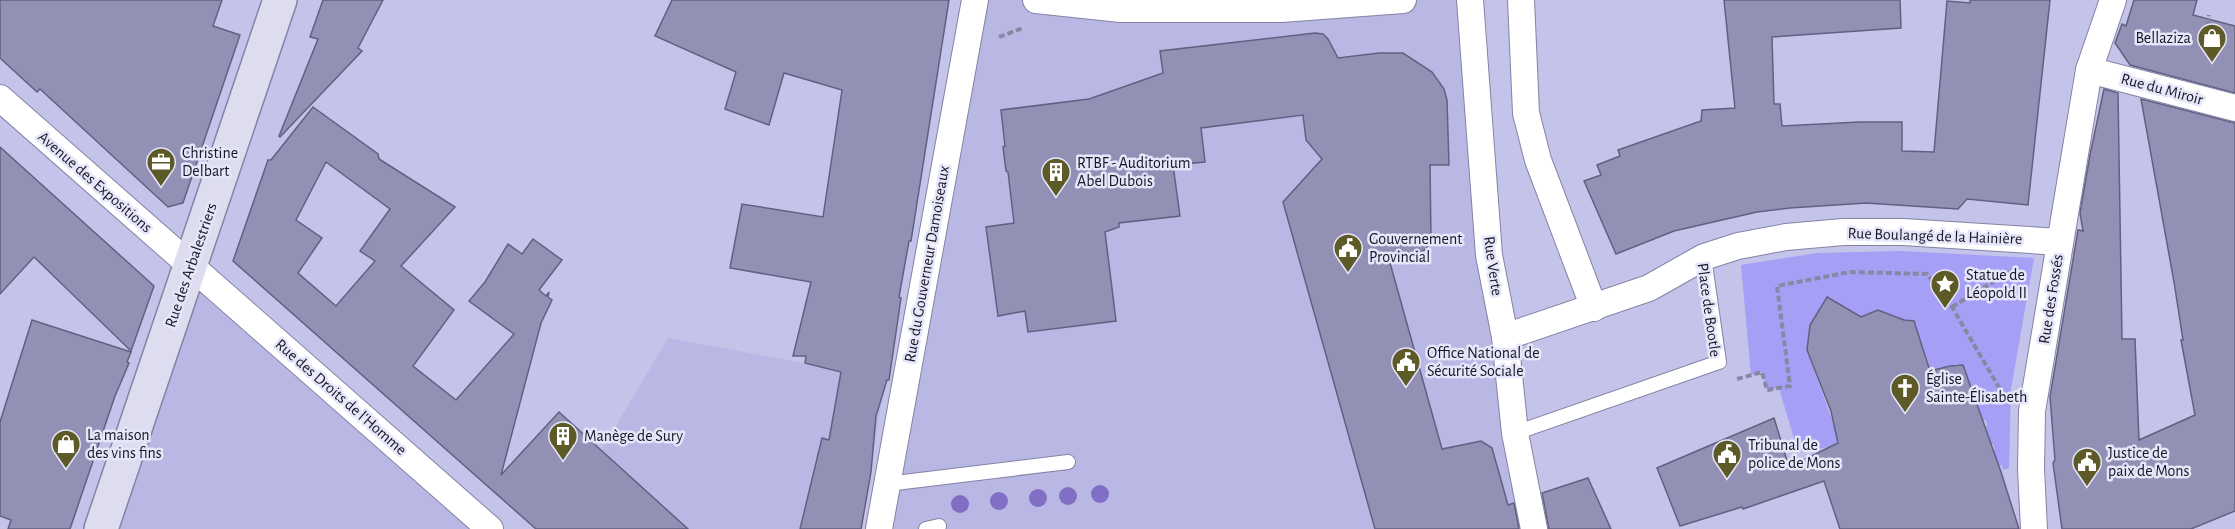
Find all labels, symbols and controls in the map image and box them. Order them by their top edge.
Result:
shop icon: Bellaziza [2196,22,2228,64]
place label: Bellaziza [2135,30,2191,46]
street label: Rue du Miroir [2119,70,2206,108]
street label: Avenue des Expositions [35,128,155,236]
place label: Christine Delbart [182,145,238,179]
office icon: Christine Delbart [145,146,177,188]
place label: RTBF - Auditorium Abel Dubois [1077,155,1191,189]
building icon: RTBF - Auditorium Abel Dubois [1040,156,1072,198]
street label: Rue du Gouverneur Damoiseaux [902,164,952,364]
street label: Rue des Arbalestriers [162,201,220,329]
street label: Rue Boulangé de la Hainière [1847,225,2023,247]
place label: Gouvernement Provincial [1369,231,1462,265]
public building icon: Gouvernement Provincial [1332,232,1364,274]
street label: Rue Verte [1481,235,1505,297]
street label: Rue des Fossés [2036,253,2066,345]
street label: Place de Bootle [1694,262,1724,358]
place label: Statue de Léopold II [1966,267,2027,301]
place icon: Statue de Léopold II [1929,268,1961,310]
street label: Rue des Droits de l'Homme [272,336,410,458]
place label: Office National de Sécurité Sociale [1427,345,1540,379]
public building icon: Office National de Sécurité Sociale [1390,346,1422,388]
place label: Église Sainte-Élisabeth [1926,369,2027,405]
church icon: Église Sainte-Élisabeth [1889,372,1921,414]
building icon: Manège de Sury [547,420,579,462]
place label: La maison des vins fins [87,427,162,461]
shop icon: La maison des vins fins [50,428,82,470]
place label: Manège de Sury [584,428,683,445]
place label: Tribunal de police de Mons [1748,437,1841,471]
public building icon: Tribunal de police de Mons [1711,438,1743,480]
place label: Justice de paix de Mons [2108,445,2190,479]
public building icon: Justice de paix de Mons [2071,446,2103,488]

